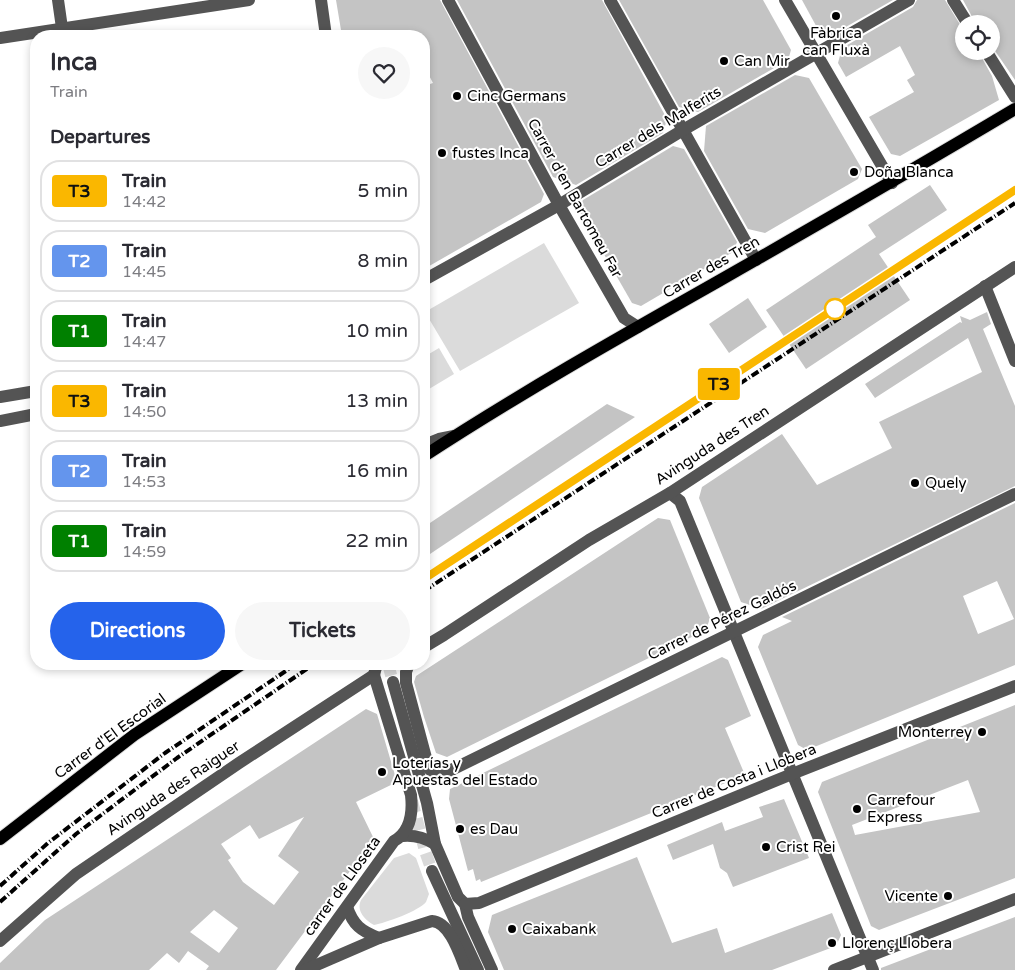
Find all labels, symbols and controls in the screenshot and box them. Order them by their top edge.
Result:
marker: Fàbrica can Fluxà [830,10,842,22]
map controls [955,15,1000,60]
button: locate [955,15,1000,60]
place label: Fàbrica can Fluxà [802,24,870,59]
button: heart [358,47,410,99]
text: Inca [50,48,98,77]
place label: Can Mir [734,52,790,70]
marker: Can Mir [718,55,730,67]
text: Train [50,82,88,102]
street label: Carrer dels Malferits [592,82,724,172]
place label: Cinc Germans [467,87,566,105]
marker: Cinc Germans [451,90,463,102]
street label: Carrer d'en Bartomeu Far [524,115,626,281]
text: Departures [50,126,150,148]
place label: fustes Inca [452,144,529,162]
marker: fustes Inca [436,147,448,159]
place label: Doña Blanca [864,163,954,181]
marker: Doña Blanca [848,166,860,178]
text: Train [122,170,167,192]
text: T3 [68,180,91,202]
text: 5 min [357,180,408,202]
text: 14:42 [122,192,166,212]
street label: Carrer des Tren [659,232,763,302]
text: Train [122,240,167,262]
text: T2 [68,250,91,272]
text: 8 min [357,250,408,272]
text: 14:45 [122,262,166,282]
unlabelled marker [824,298,846,320]
text: Train [122,310,167,332]
text: T1 [68,320,91,342]
text: 10 min [345,320,408,342]
text: 14:47 [122,332,166,352]
line badge: T3 [696,368,742,400]
text: T3 [708,373,730,395]
text: Train [122,380,167,402]
text: T3 [68,390,91,412]
text: 13 min [345,390,408,412]
street label: Avinguda des Tren [652,401,772,489]
text: 14:50 [122,402,166,422]
text: Train [122,450,167,472]
text: T2 [68,460,91,482]
text: 16 min [345,460,408,482]
text: 14:53 [122,472,166,492]
place label: Quely [925,474,966,492]
marker: Quely [909,477,921,489]
text: Train [122,520,167,542]
text: T1 [68,530,91,552]
text: 22 min [345,530,408,552]
text: 14:59 [122,542,166,562]
street label: Carrer de Pérez Galdós [645,576,799,664]
button: Directions [50,602,225,660]
button: Tickets [235,602,410,660]
street label: Carrer d'El Escorial [51,689,169,783]
place label: Monterrey [898,723,972,741]
marker: Monterrey [976,726,988,738]
street label: Avinguda des Raiguer [103,737,243,839]
street label: Carrer de Costa i Llobera [649,740,819,822]
place label: Loterías y Apuestas del Estado [392,754,538,789]
marker: Loterías y Apuestas del Estado [376,766,388,778]
place label: Carrefour Express [867,791,935,826]
marker: Carrefour Express [851,803,863,815]
place label: es Dau [470,820,518,838]
marker: es Dau [454,823,466,835]
street label: carrer de Lloseta [300,833,384,939]
place label: Crist Rei [776,838,835,856]
marker: Crist Rei [760,841,772,853]
place label: Vicente [885,887,938,905]
marker: Vicente [942,890,954,902]
place label: Caixabank [522,920,596,938]
marker: Caixabank [506,923,518,935]
place label: Llorenç Llobera [842,934,952,952]
marker: Llorenç Llobera [826,937,838,949]

